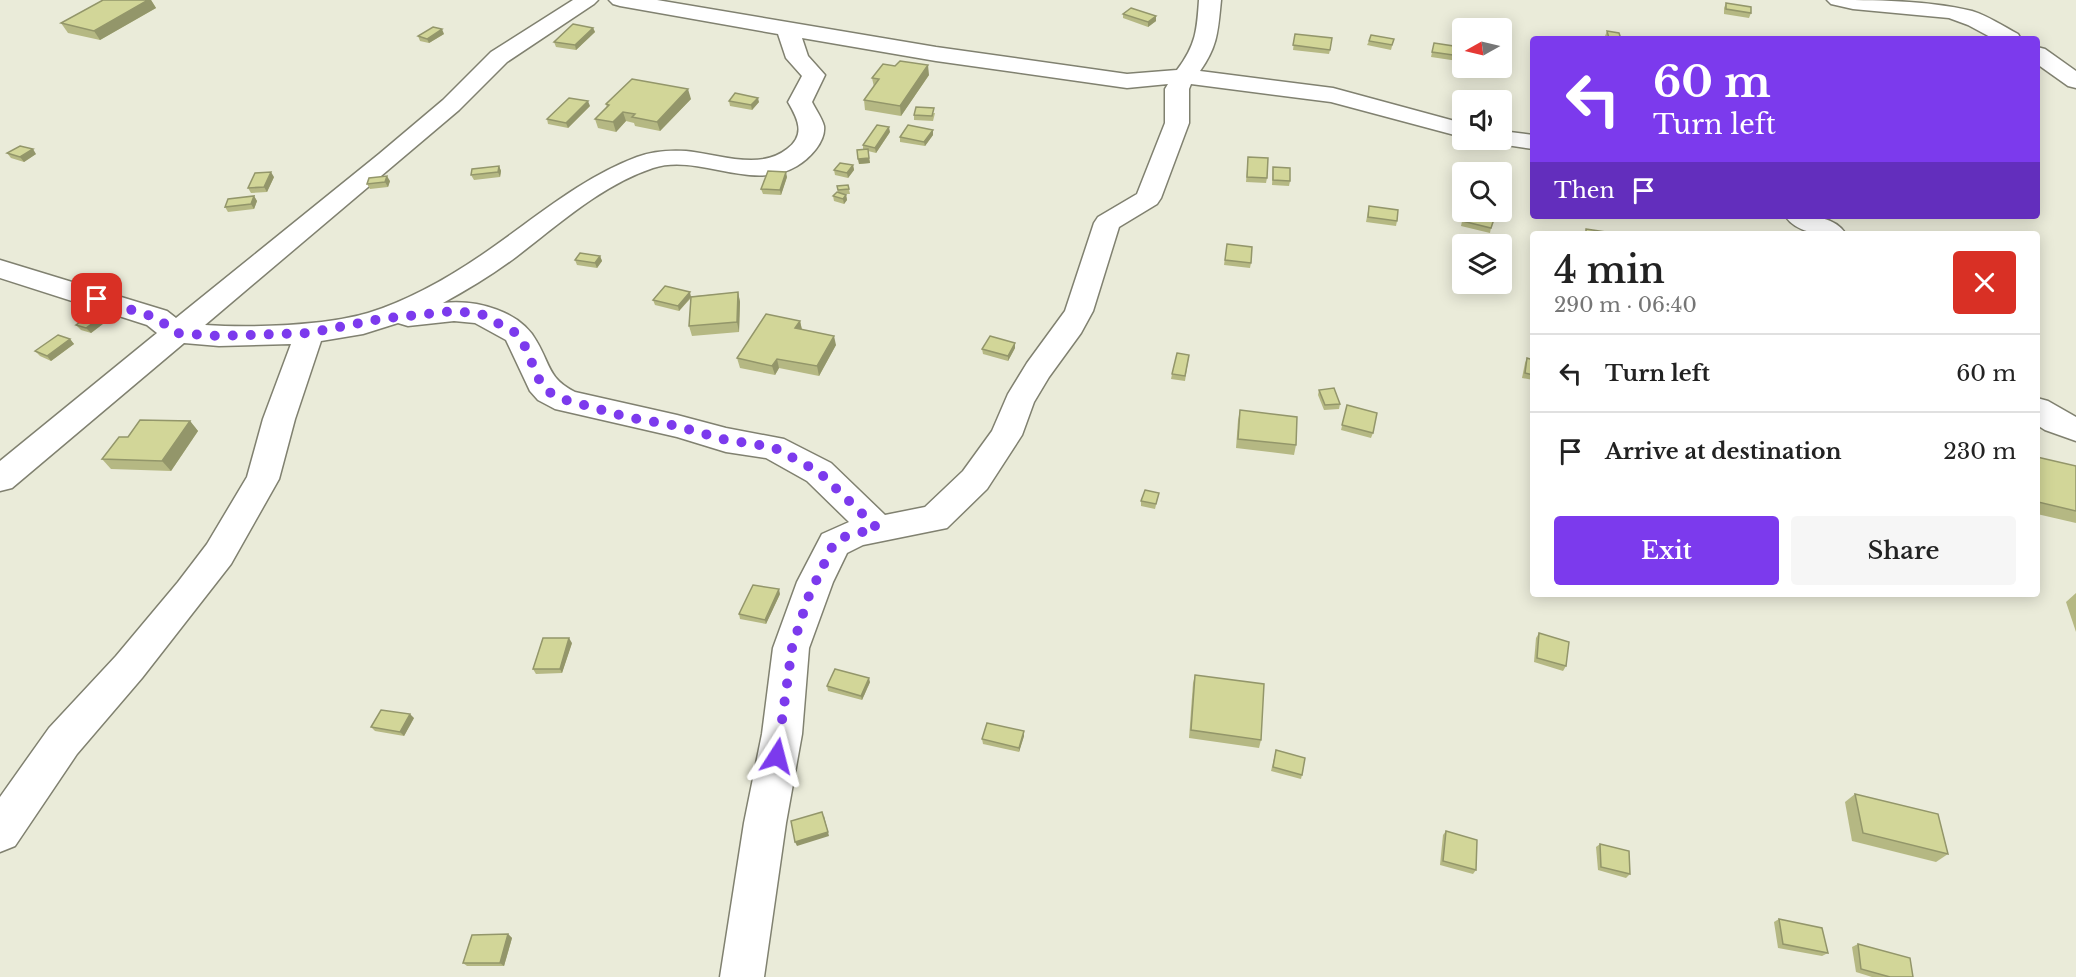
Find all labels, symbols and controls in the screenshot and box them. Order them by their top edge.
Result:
north arrow [1452,18,1512,78]
map controls [1452,18,1512,294]
text: 60 m [1653,56,1771,108]
icon: left [1554,60,1632,138]
button: sound [1452,90,1512,150]
text: Turn left [1653,108,1776,141]
button: search [1452,162,1512,222]
icon: arrive [1627,174,1660,207]
text: Then [1554,177,1615,204]
button: layers [1452,234,1512,294]
text: 4 min [1554,248,1665,293]
button: close [1953,251,2016,314]
pin [71,273,122,324]
icon: arrive [80,282,113,315]
text: 290 m · 06:40 [1554,293,1697,317]
icon: left [1554,357,1587,390]
text: Turn left [1605,360,1710,387]
text: 60 m [1956,360,2016,387]
icon: arrive [1554,435,1587,468]
text: Arrive at destination [1605,438,1842,465]
text: 230 m [1943,438,2016,465]
button: Exit [1554,516,1779,585]
button: Share [1791,516,2016,585]
position arrow [745,724,809,788]

